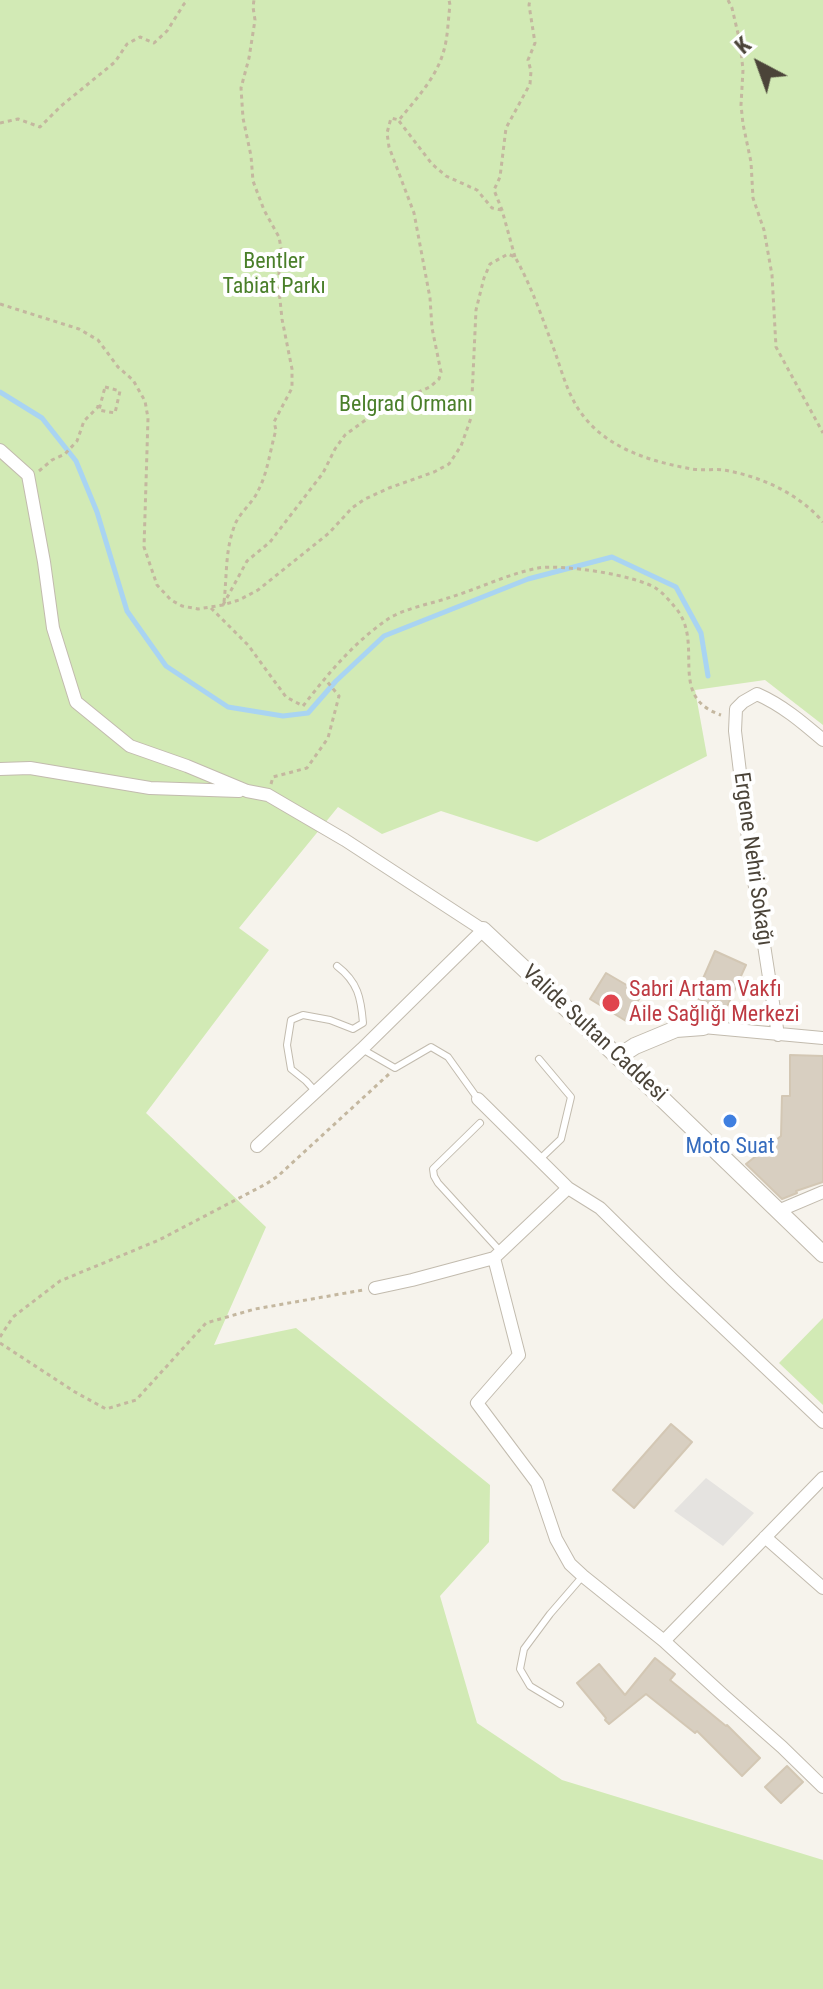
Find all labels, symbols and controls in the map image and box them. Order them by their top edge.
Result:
north arrow [719,24,799,104]
text: K [730,32,756,59]
park label: Bentler Tabiat Parkı [222,249,326,300]
park label: Belgrad Ormanı [339,392,473,418]
street label: Ergene Nehri Sokağı [727,771,777,947]
street label: Valide Sultan Caddesi [516,960,672,1108]
place label: Sabri Artam Vakfı Aile Sağlığı Merkezi [629,977,800,1028]
marker: Sabri Artam Vakfı Aile Sağlığı Merkezi [600,992,622,1014]
marker: Moto Suat [721,1112,739,1130]
place label: Moto Suat [685,1134,775,1160]

